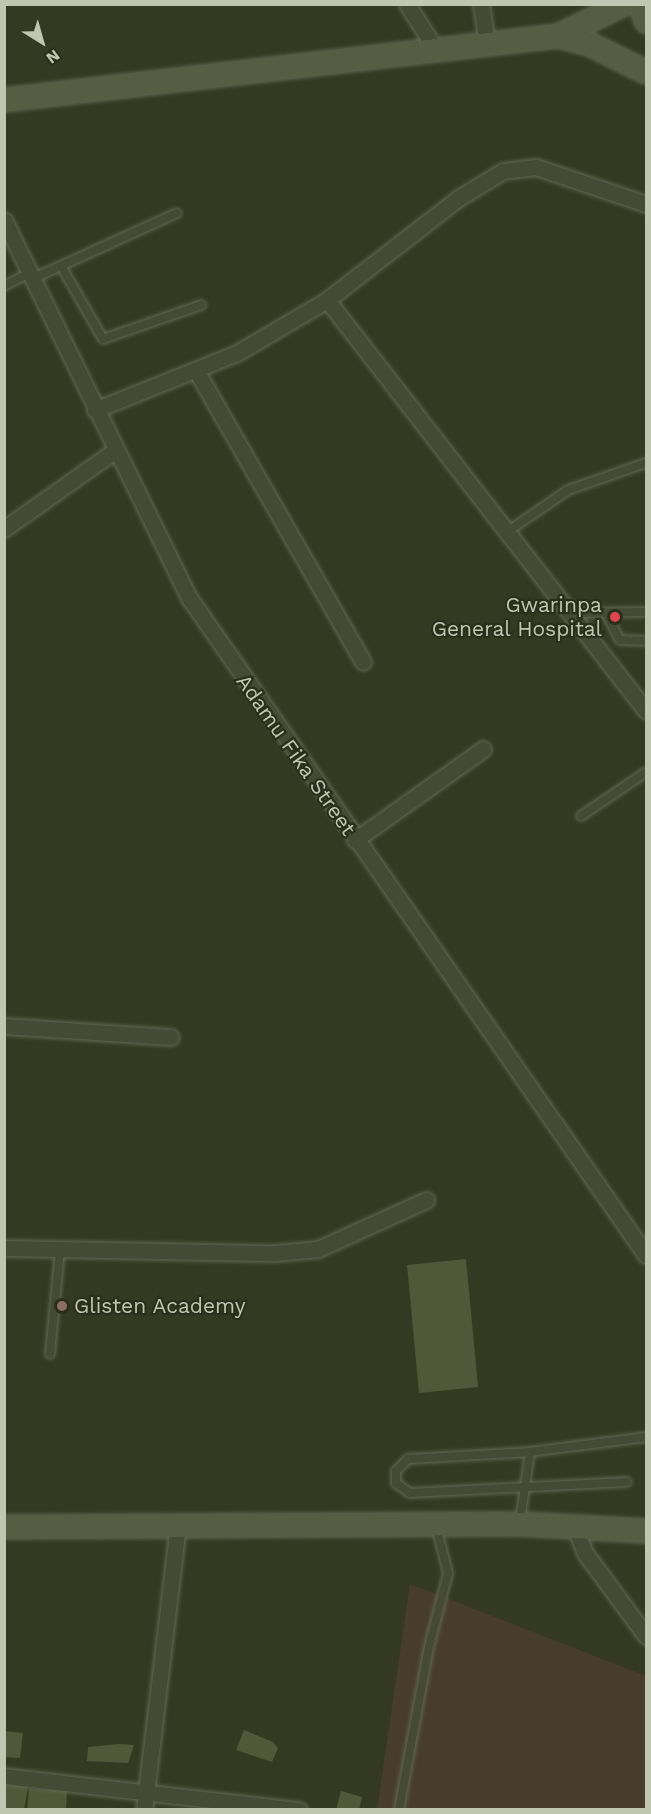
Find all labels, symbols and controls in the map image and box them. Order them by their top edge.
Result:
north arrow [12,12,72,72]
text: N [43,46,64,68]
place label: Gwarinpa General Hospital [431,592,602,642]
marker: Gwarinpa General Hospital [606,608,624,626]
street label: Adamu Fika Street [231,669,361,841]
place label: Glisten Academy [74,1293,247,1319]
marker: Glisten Academy [55,1299,69,1313]

